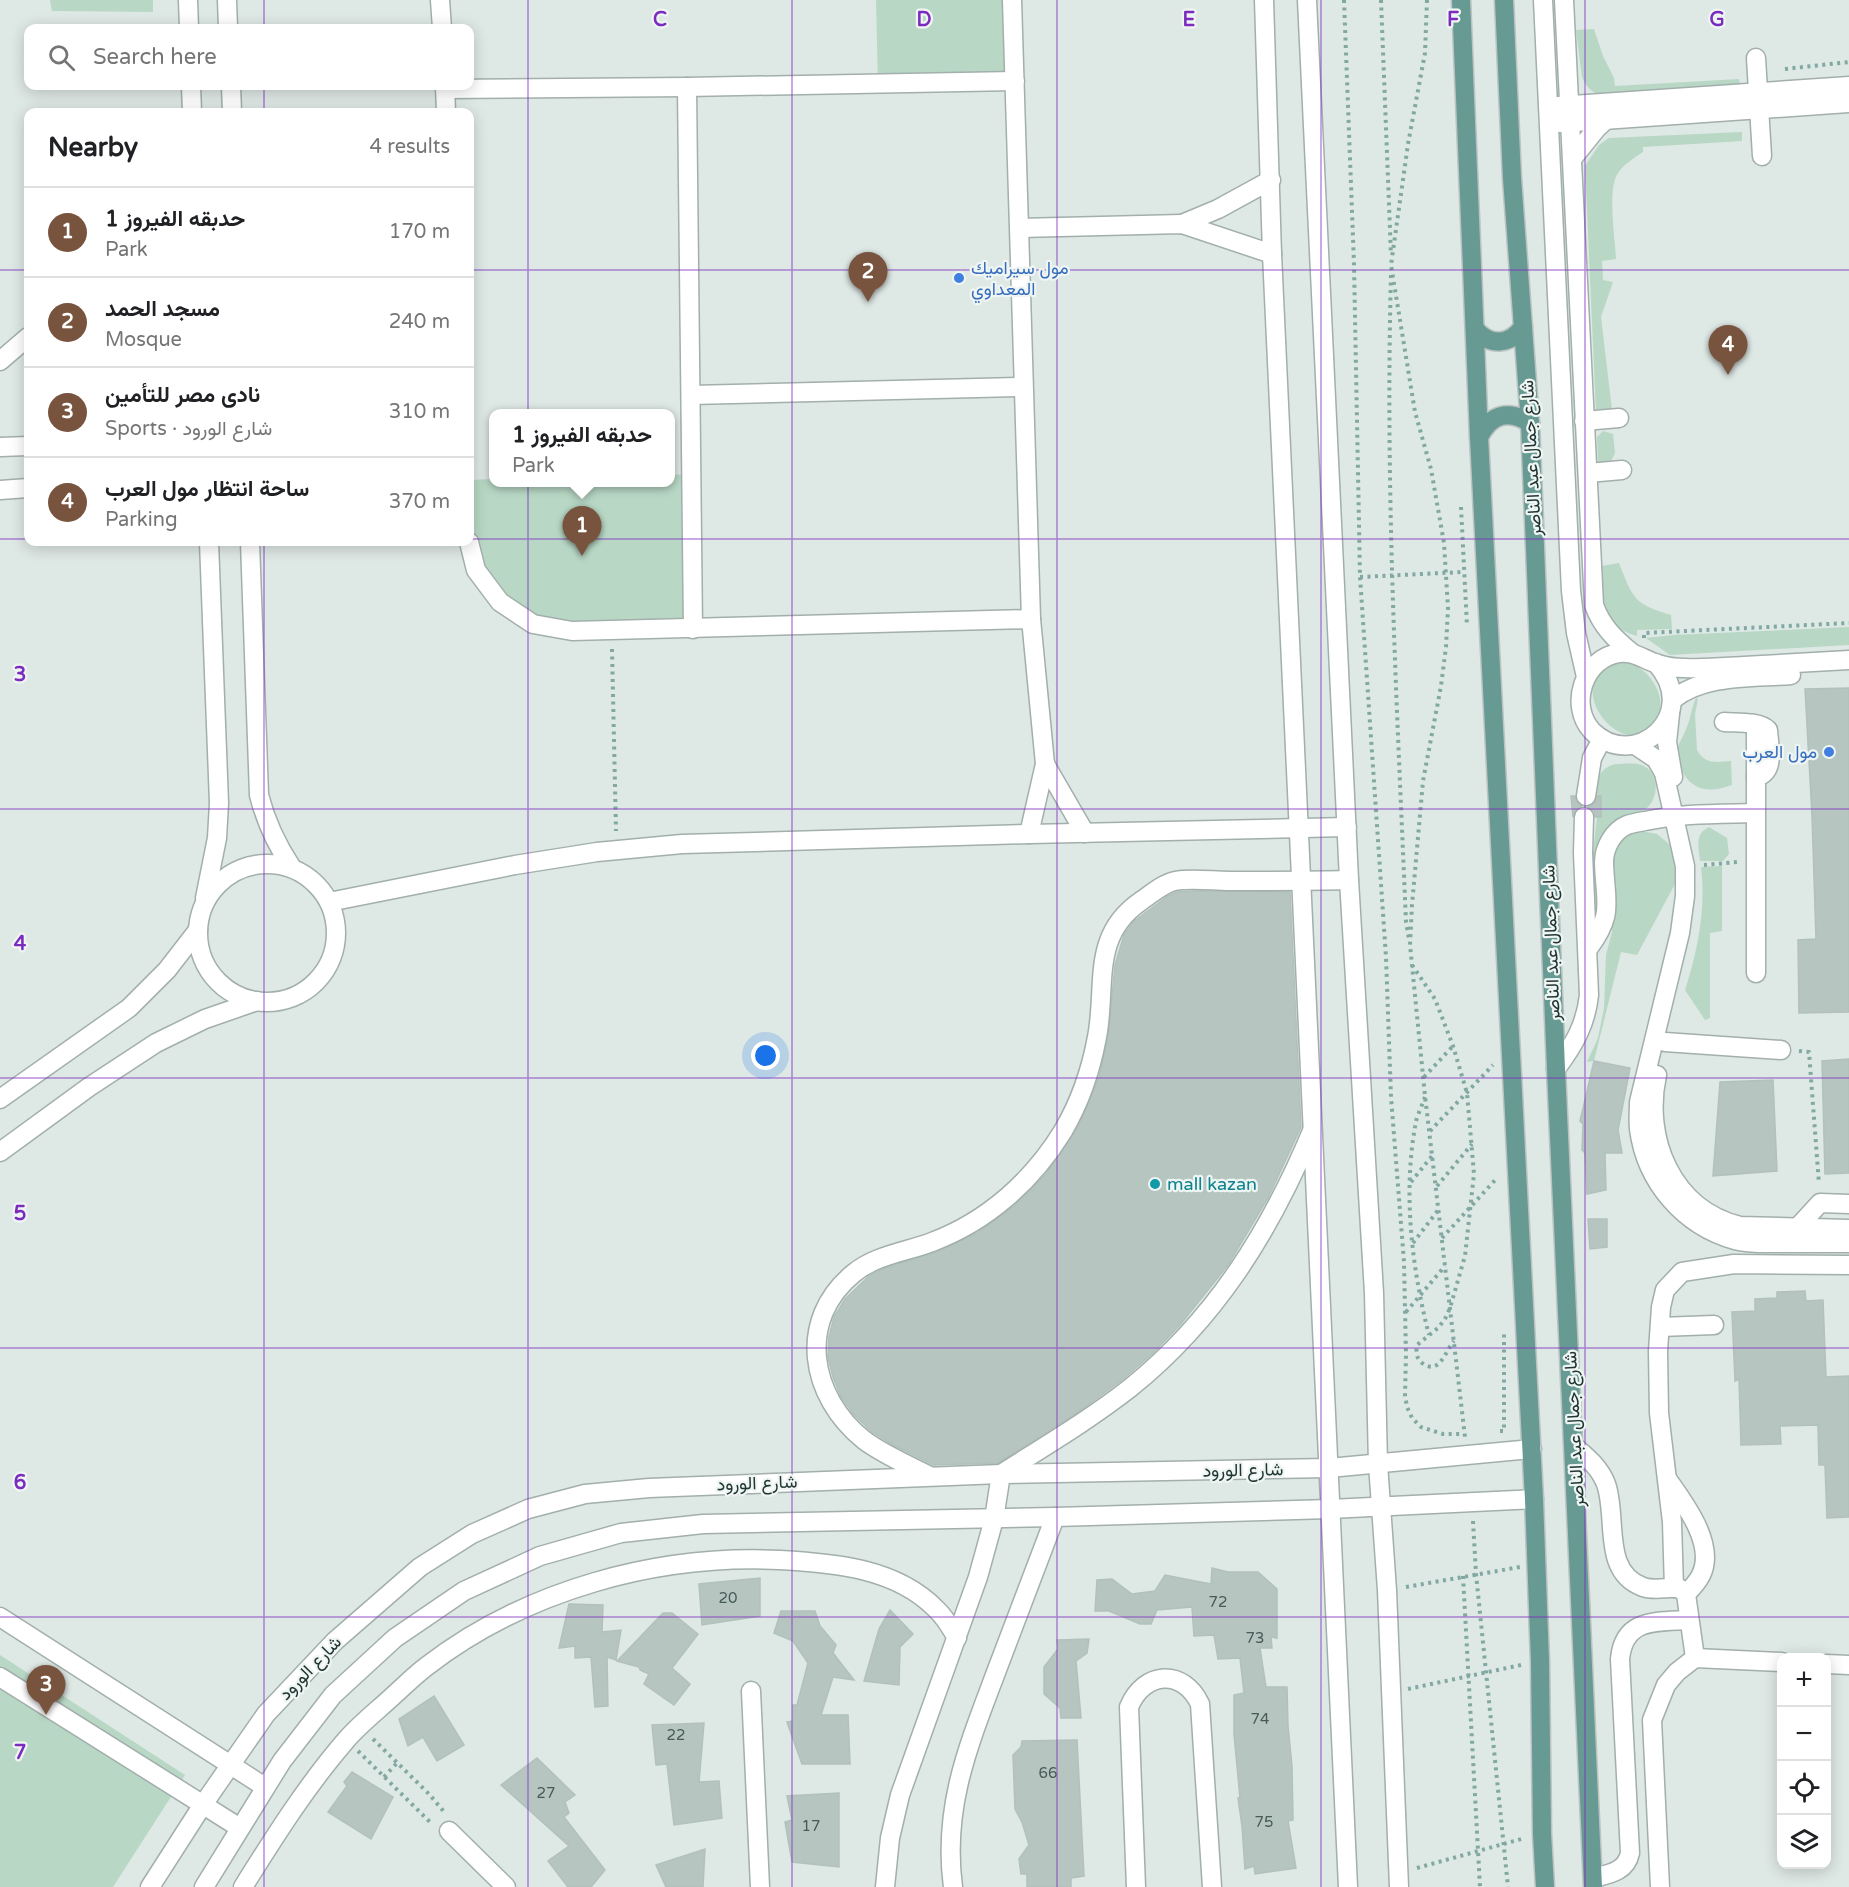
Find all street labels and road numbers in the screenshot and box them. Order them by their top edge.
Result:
street label: شارع جمال عبد الناصر [1516,379,1547,538]
street label: شارع جمال عبد الناصر [1537,865,1566,1022]
street label: شارع جمال عبد الناصر [1559,1350,1590,1509]
street label: شارع الورود [1202,1458,1284,1483]
street label: شارع الورود [716,1471,798,1496]
street label: شارع الورود [274,1631,347,1705]

